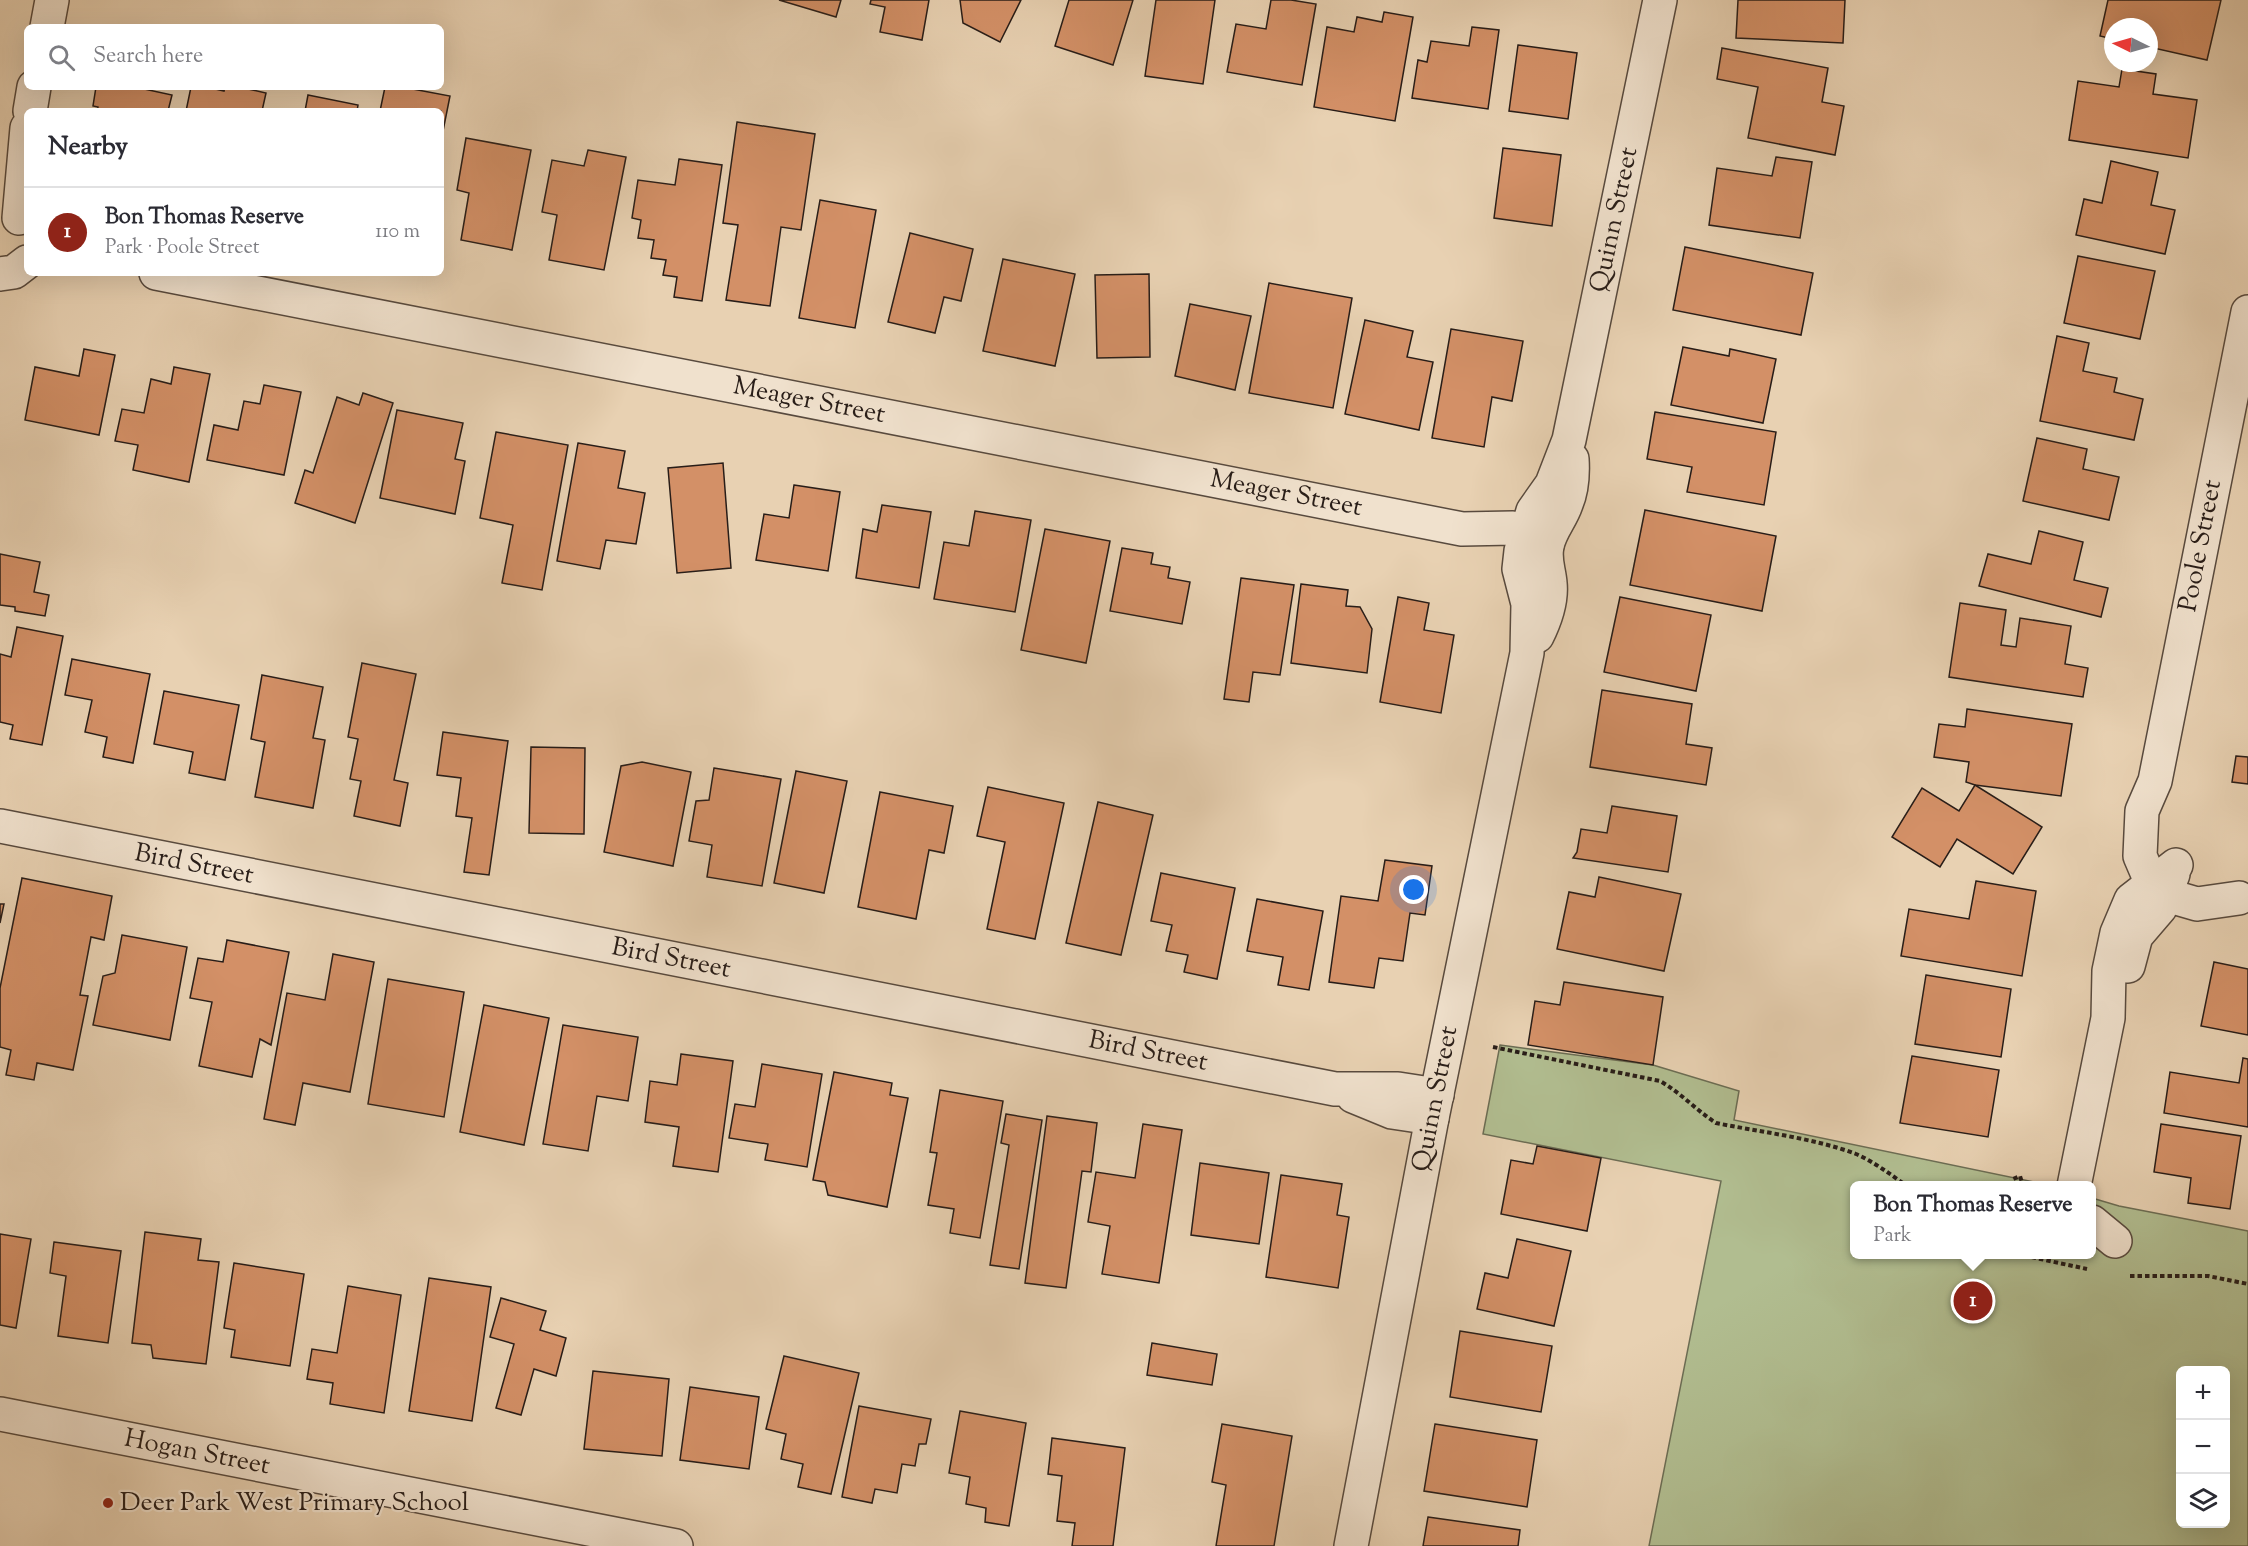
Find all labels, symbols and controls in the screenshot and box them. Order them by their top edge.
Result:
north arrow [2104,18,2158,72]
search box [24,24,444,90]
icon: search [45,41,78,74]
text: Search here [93,41,203,73]
text: Nearby [48,129,128,166]
street label: Quinn Street [1582,144,1648,296]
text: Bon Thomas Reserve [105,202,304,234]
text: 1 [64,218,71,247]
text: 110 m [375,218,420,247]
text: Park · Poole Street [105,234,260,263]
street label: Meager Street [730,368,888,434]
street label: Meager Street [1207,461,1365,527]
street label: Poole Street [2170,477,2232,615]
street label: Bird Street [131,835,257,895]
your location [1399,875,1428,904]
street label: Bird Street [608,929,734,989]
street label: Bird Street [1085,1022,1211,1082]
street label: Quinn Street [1404,1023,1468,1175]
popup [1850,1181,2096,1259]
text: Bon Thomas Reserve [1873,1190,2073,1222]
text: Park [1873,1222,1912,1251]
pin: 1 [1954,1278,1992,1324]
map controls [2176,1366,2230,1528]
button: + [2176,1366,2230,1420]
button: − [2176,1420,2230,1474]
street label: Hogan Street [121,1421,273,1485]
button: layers [2176,1474,2230,1528]
place label: Deer Park West Primary School [120,1485,469,1522]
marker: Deer Park West Primary School [101,1496,115,1510]

